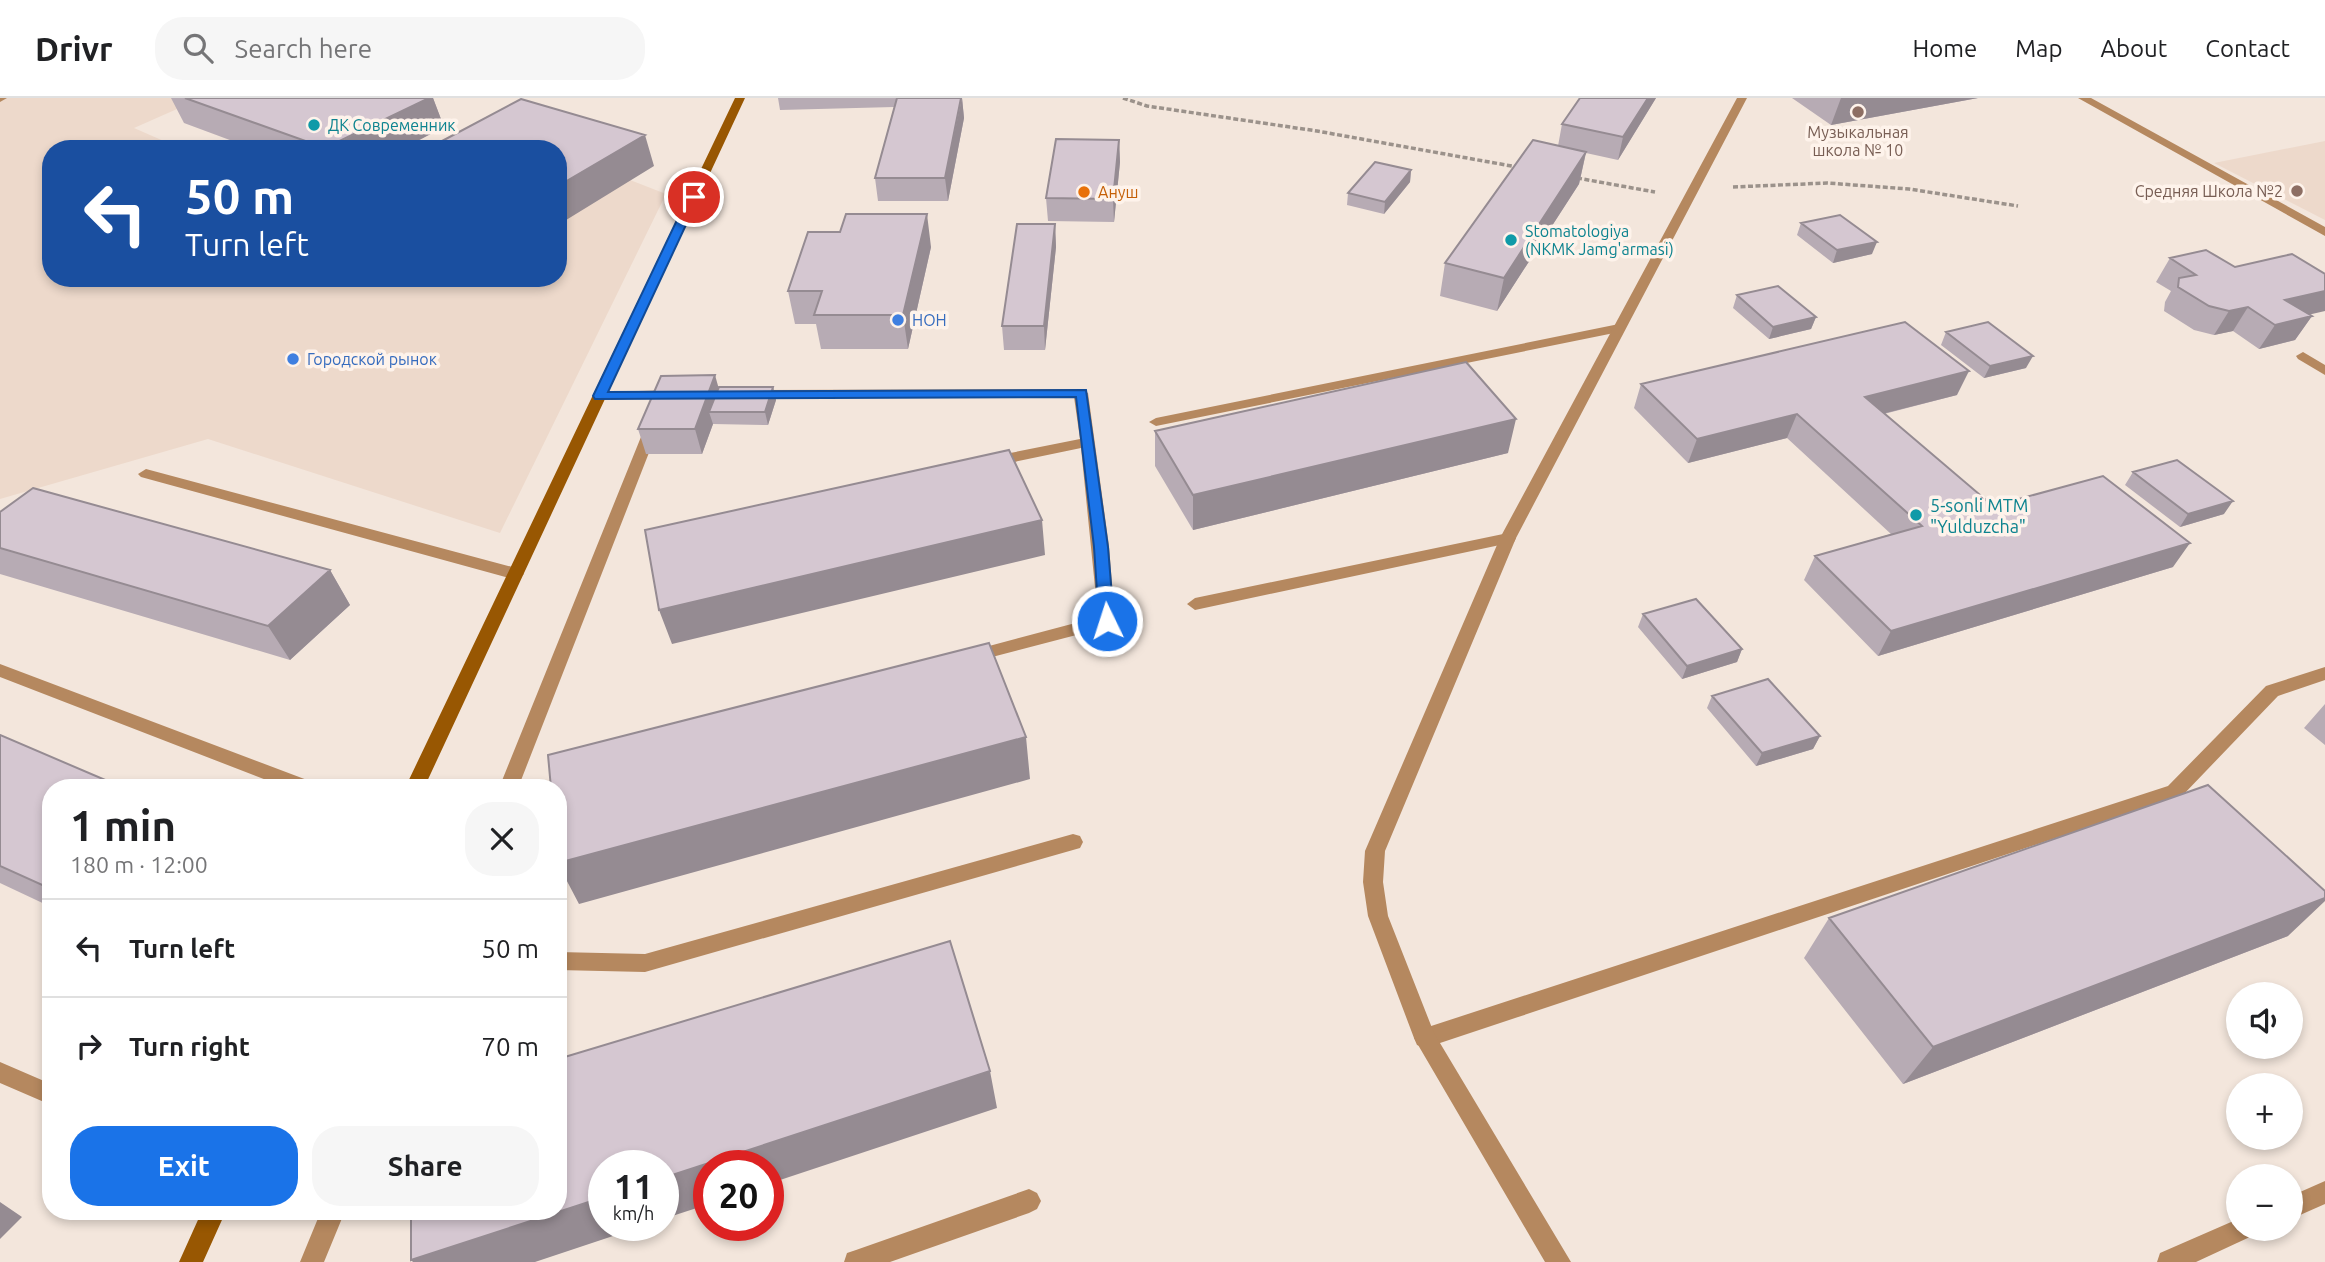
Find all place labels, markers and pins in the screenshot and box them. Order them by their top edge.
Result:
marker: Музыкальная школа № 10 [1850,104,1866,120]
place label: ДК Современник [328,116,456,134]
marker: ДК Современник [306,117,322,133]
place label: Музыкальная школа № 10 [1807,123,1909,159]
pin [664,167,724,227]
place label: Средняя Школа №2 [2135,182,2283,200]
place label: Ануш [1098,183,1138,201]
marker: Средняя Школа №2 [2289,183,2305,199]
marker: Ануш [1076,184,1092,200]
place label: Stomatologiya (NKMK Jamg'armasi) [1525,222,1674,259]
marker: Stomatologiya (NKMK Jamg'armasi) [1503,232,1519,248]
place label: НОН [912,311,947,329]
marker: НОН [890,312,906,328]
place label: Городской рынок [307,350,437,368]
marker: Городской рынок [285,351,301,367]
place label: 5-sonli MTM "Yulduzcha" [1930,495,2028,536]
marker: 5-sonli MTM "Yulduzcha" [1908,507,1924,523]

